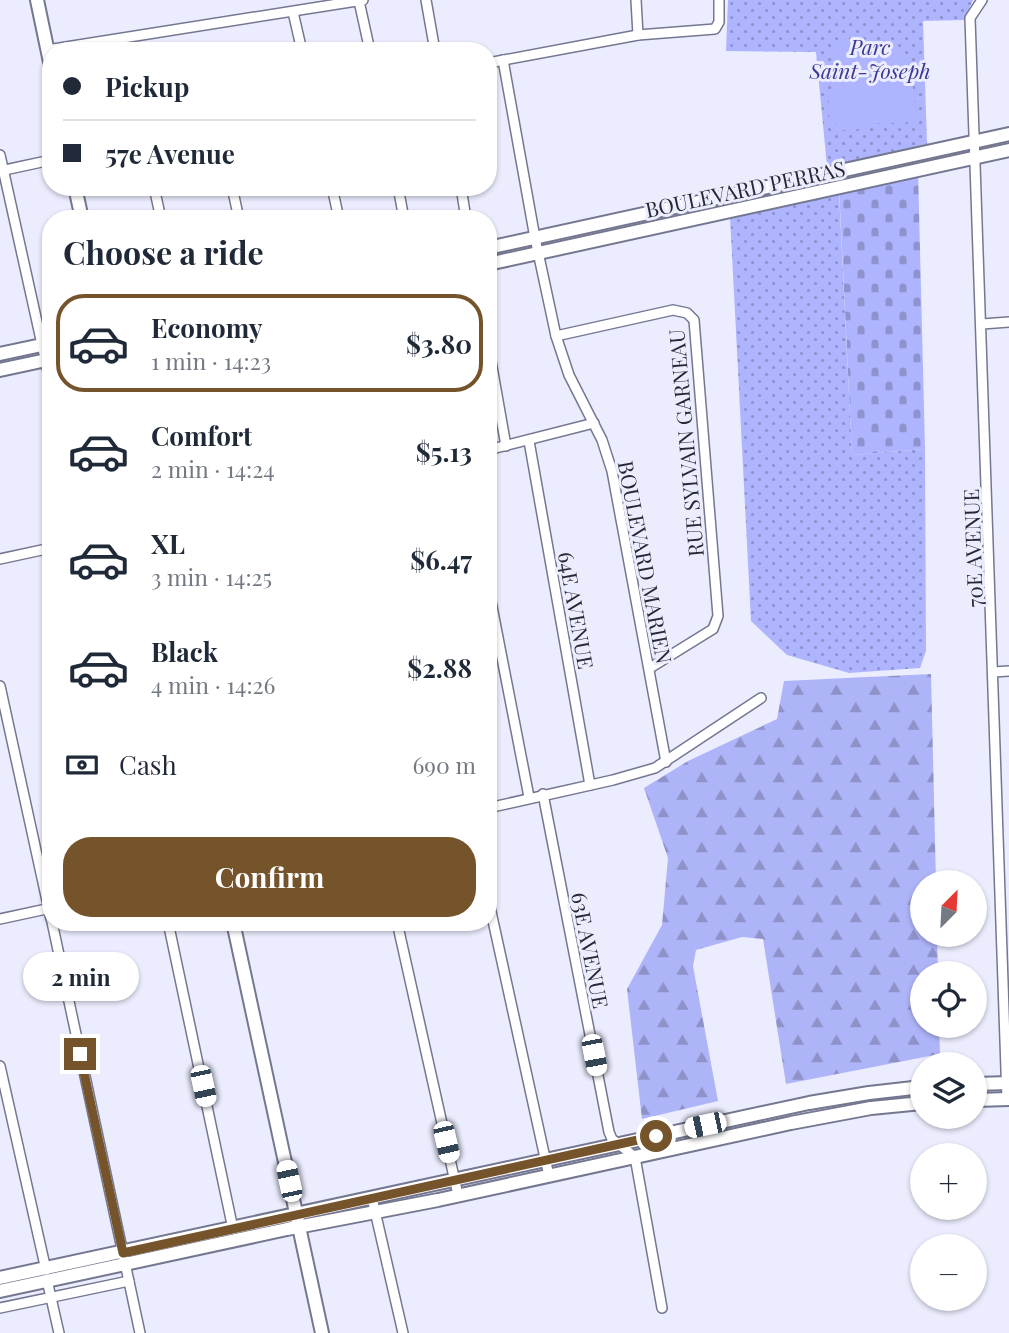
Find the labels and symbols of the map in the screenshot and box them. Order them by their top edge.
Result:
park label: Parc Saint-Joseph [808,32,931,84]
street label: BOULEVARD PERRAS [643,153,847,223]
street label: RUE SYLVAIN GARNEAU [661,328,709,558]
street label: BOULEVARD MARIEN [613,458,679,666]
street label: 70E AVENUE [956,488,988,608]
street label: 64E AVENUE [553,549,601,671]
north arrow [910,870,987,947]
street label: 63E AVENUE [566,890,616,1010]
callout: 2 min [22,953,138,1002]
car [580,1032,609,1078]
route end [64,1038,96,1070]
car [189,1063,218,1109]
car [683,1110,728,1140]
car [432,1119,461,1165]
route start [640,1120,672,1152]
car [275,1158,304,1204]

